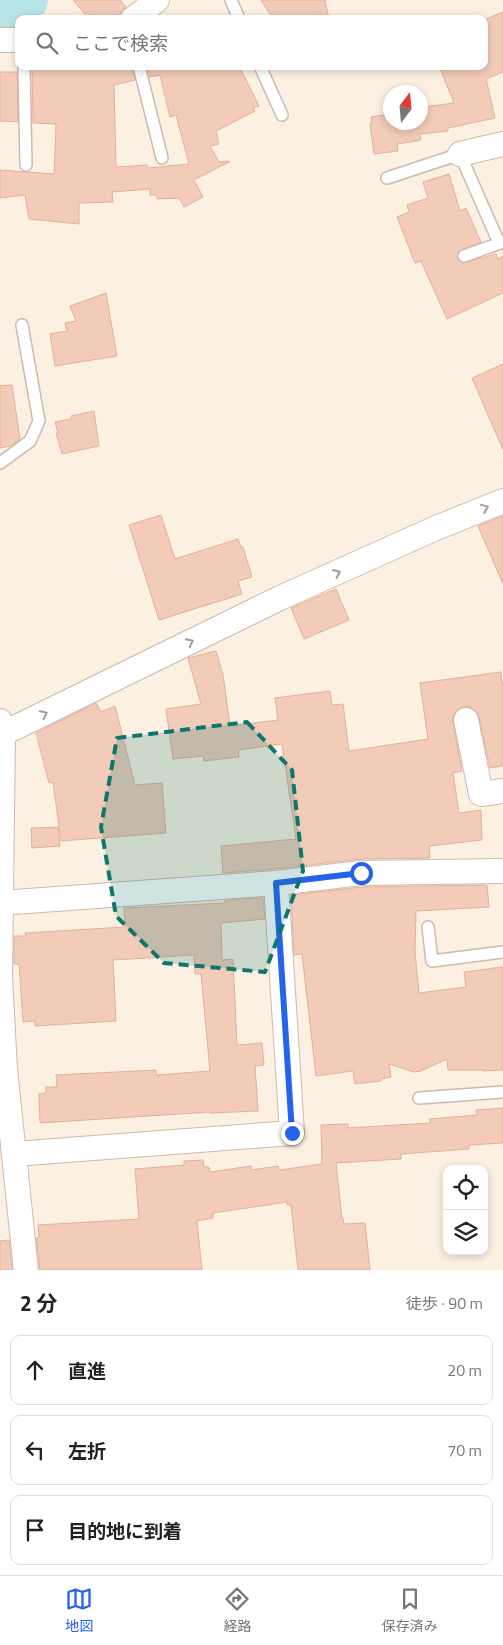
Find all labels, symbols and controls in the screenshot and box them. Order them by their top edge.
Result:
search box [15,15,488,70]
text: ここで検索 [73,28,168,57]
icon: search [33,29,61,57]
north arrow [383,85,428,130]
one-way arrow [481,504,489,514]
one-way arrow [332,568,341,579]
one-way arrow [185,638,194,649]
one-way arrow [39,710,48,720]
route start [350,862,373,885]
route end [281,1122,304,1145]
map controls [443,1165,488,1255]
button: locate [443,1165,488,1210]
button: layers [443,1210,488,1255]
text: 2 分 [20,1287,57,1319]
text: 徒歩 · 90 m [406,1291,483,1315]
icon: ahead [21,1356,49,1384]
text: 直進 [68,1356,106,1385]
text: 20 m [447,1358,482,1382]
icon: left [21,1436,49,1464]
text: 左折 [68,1436,106,1465]
text: 70 m [447,1438,482,1462]
icon: arrive [21,1516,49,1544]
text: 目的地に到着 [68,1516,182,1545]
tab: 地図 [65,1585,93,1636]
tab: 経路 [223,1585,251,1636]
tab: 保存済み [382,1585,438,1636]

